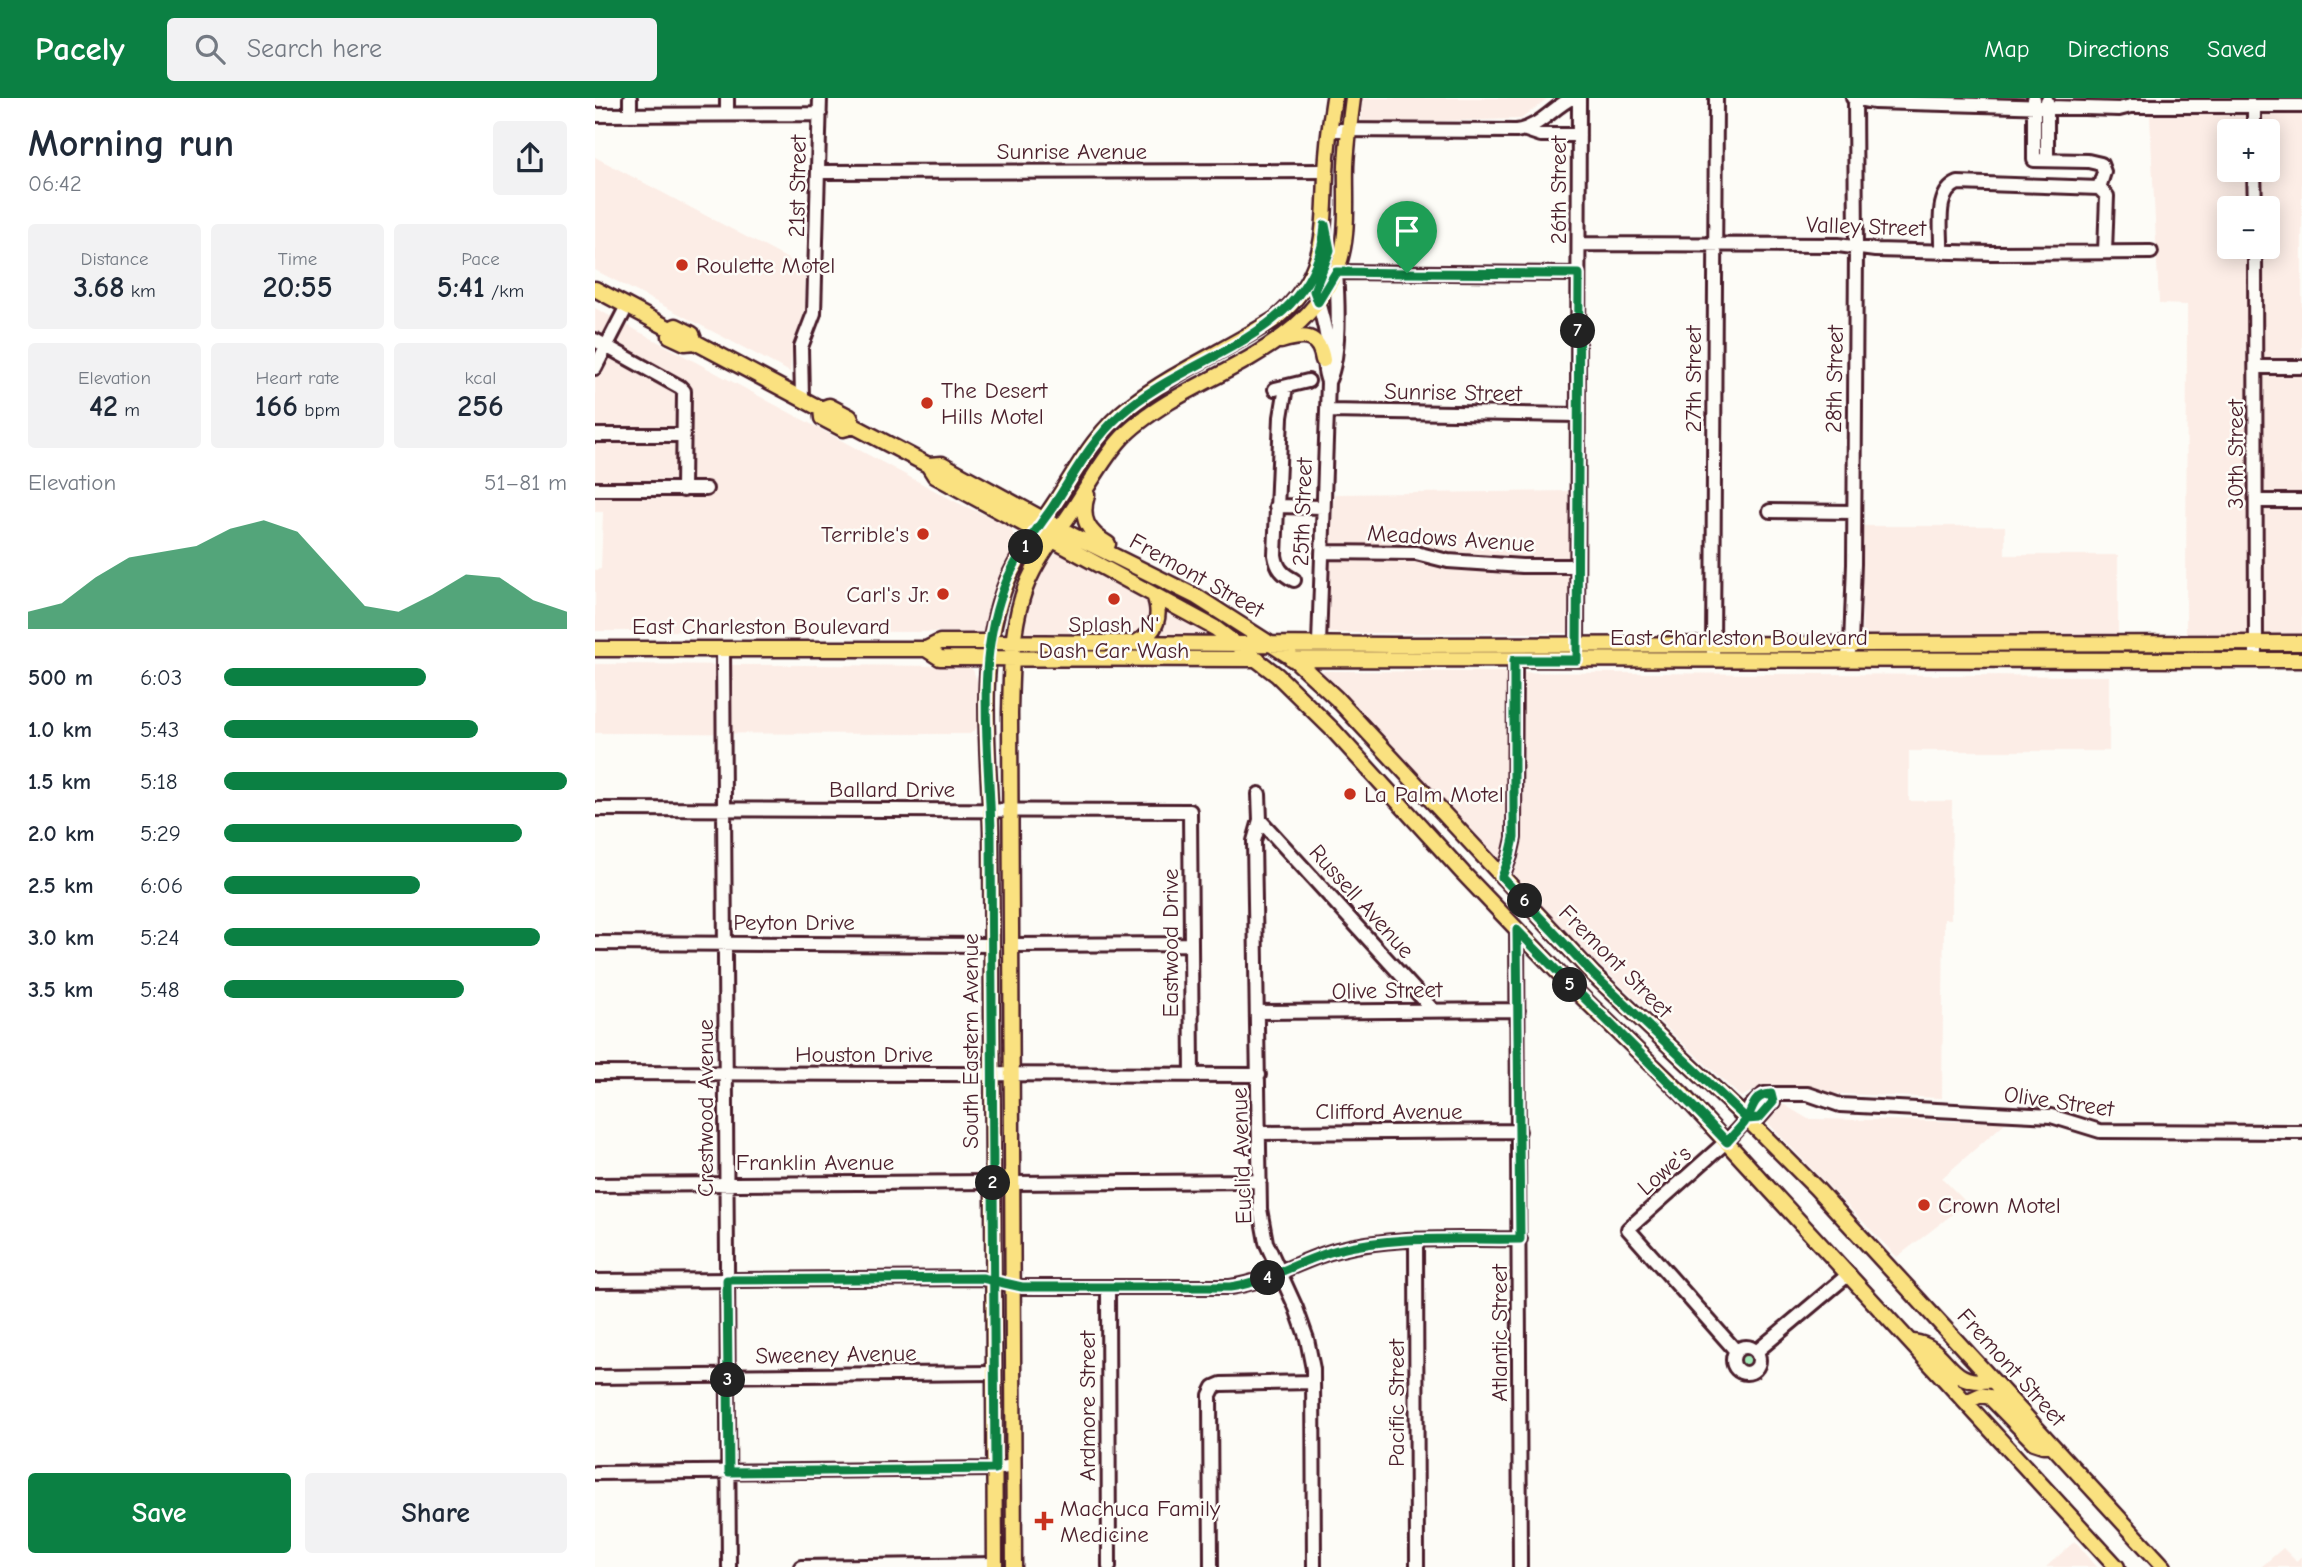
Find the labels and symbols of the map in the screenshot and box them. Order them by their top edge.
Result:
street label: 21st Street [783,133,812,238]
street label: 26th Street [1545,134,1572,244]
street label: Sunrise Avenue [997,138,1147,165]
pin [1377,201,1437,273]
street label: Valley Street [1806,211,1928,242]
place label: Roulette Motel [696,252,835,279]
marker: Roulette Motel [674,257,690,273]
pin: 7 [1560,314,1595,348]
street label: 28th Street [1820,323,1849,433]
street label: 27th Street [1680,324,1707,433]
place label: The Desert Hills Motel [941,377,1049,430]
street label: Sunrise Street [1384,378,1524,407]
marker: The Desert Hills Motel [919,395,935,411]
street label: 30th Street [2222,398,2249,509]
street label: 25th Street [1287,456,1318,567]
street label: Meadows Avenue [1366,519,1536,558]
place label: Terrible's [821,521,909,548]
marker: Terrible's [915,526,931,542]
street label: Fremont Street [1125,527,1270,624]
pin: 1 [1009,530,1043,564]
place label: Carl's Jr. [846,581,929,608]
marker: Carl's Jr. [935,586,951,602]
marker: Splash N' Dash Car Wash [1106,591,1122,607]
place label: Splash N' Dash Car Wash [1039,611,1189,664]
street label: East Charleston Boulevard [632,613,890,640]
street label: East Charleston Boulevard [1610,624,1868,651]
street label: Ballard Drive [829,776,955,803]
place label: La Palm Motel [1364,781,1504,808]
marker: La Palm Motel [1342,786,1358,802]
street label: Russell Avenue [1303,839,1420,964]
street label: Eastwood Drive [1157,869,1184,1017]
pin: 6 [1507,884,1543,918]
street label: Fremont Street [1553,899,1679,1025]
street label: Peyton Drive [733,909,855,936]
street label: South Eastern Avenue [957,933,984,1149]
pin: 5 [1553,968,1587,1002]
street label: Olive Street [1331,976,1444,1005]
street label: Crestwood Avenue [692,1019,719,1197]
street label: Houston Drive [795,1041,933,1068]
street label: Olive Street [2002,1080,2117,1123]
street label: Euclid Avenue [1226,1087,1257,1225]
street label: Clifford Avenue [1315,1098,1463,1125]
street label: Lowe's [1632,1140,1697,1201]
street label: Franklin Avenue [736,1149,894,1176]
pin: 2 [975,1166,1011,1200]
place label: Crown Motel [1938,1192,2061,1219]
marker: Crown Motel [1916,1197,1932,1213]
pin: 4 [1251,1260,1285,1296]
street label: Atlantic Street [1486,1263,1513,1402]
street label: Fremont Street [1952,1303,2073,1433]
street label: Ardmore Street [1074,1329,1101,1481]
street label: Pacific Street [1383,1338,1410,1467]
street label: Sweeney Avenue [755,1340,917,1369]
pin: 3 [711,1362,745,1398]
place label: Machuca Family Medicine [1060,1495,1221,1548]
marker: Machuca Family Medicine [1034,1511,1054,1531]

